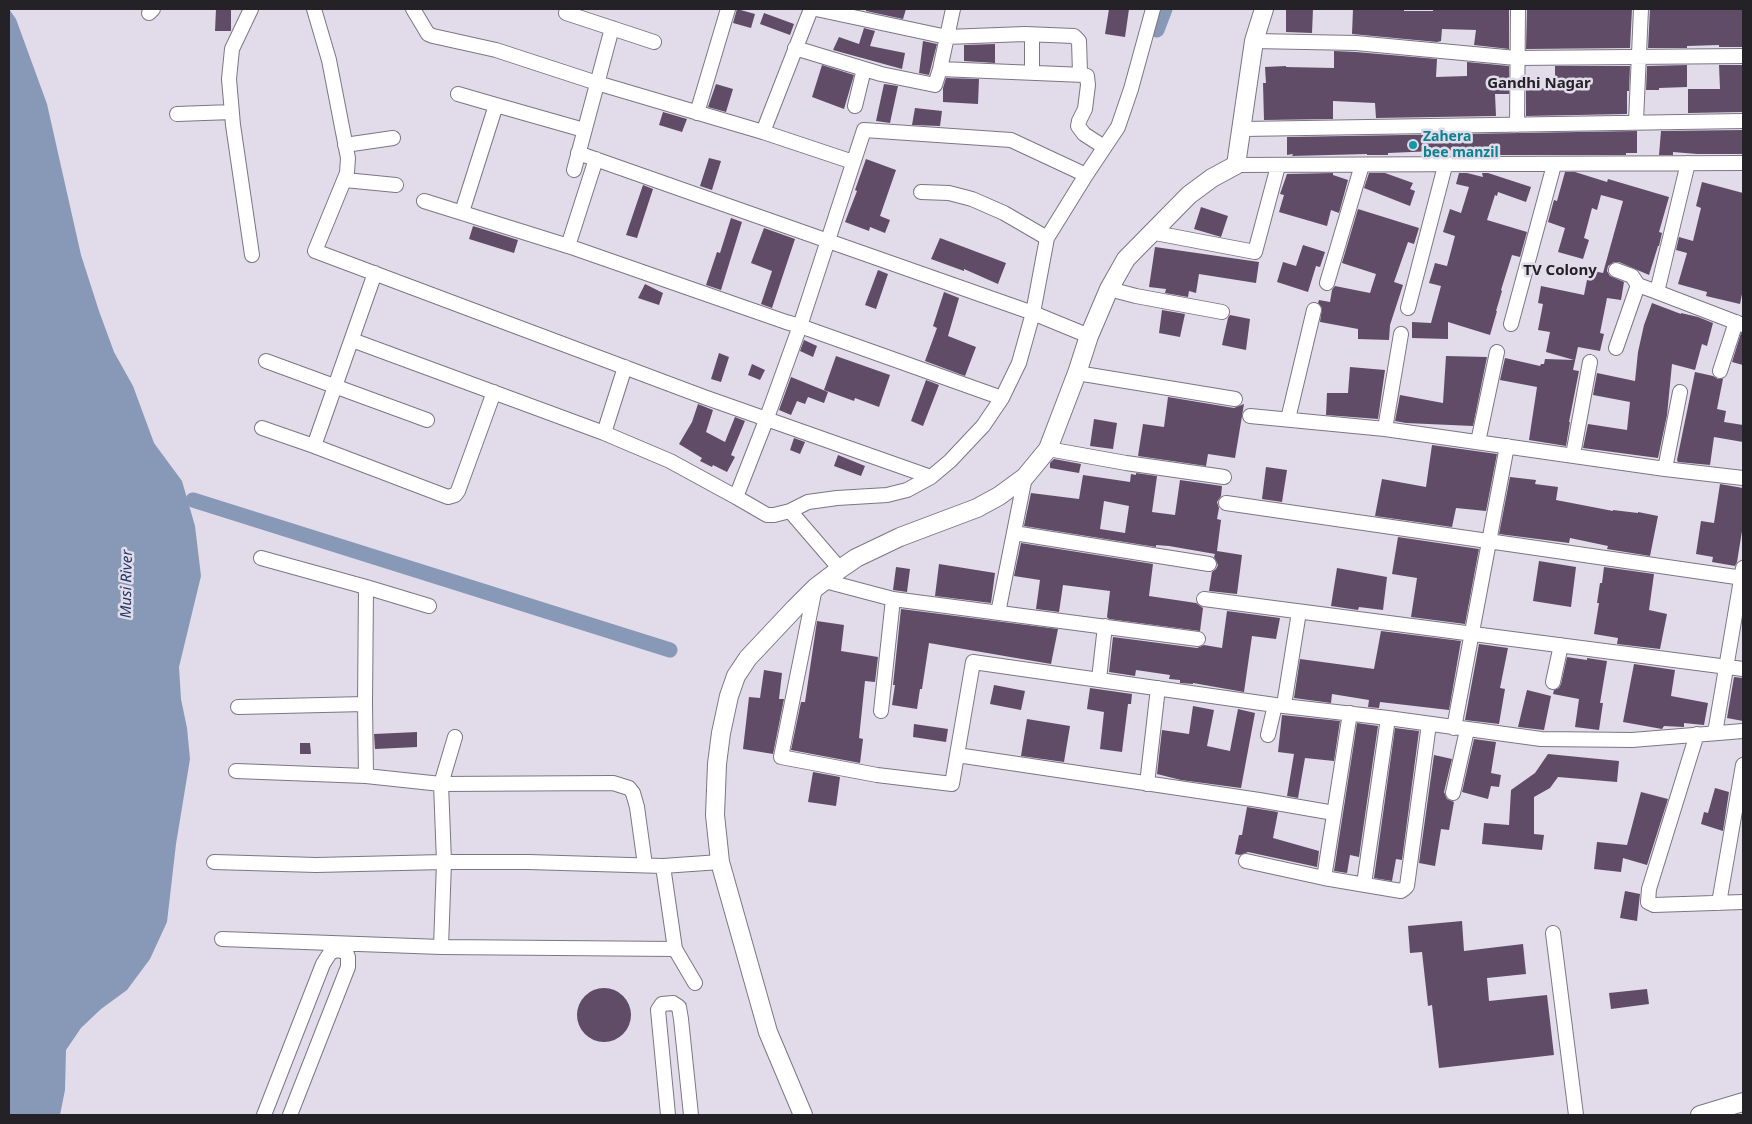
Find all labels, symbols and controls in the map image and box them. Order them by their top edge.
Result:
district label: Gandhi Nagar [1487,75,1591,93]
place label: Zahera bee manzil [1423,129,1499,162]
marker: Zahera bee manzil [1407,139,1419,151]
district label: TV Colony [1523,262,1597,280]
water label: Musi River [117,550,137,618]

